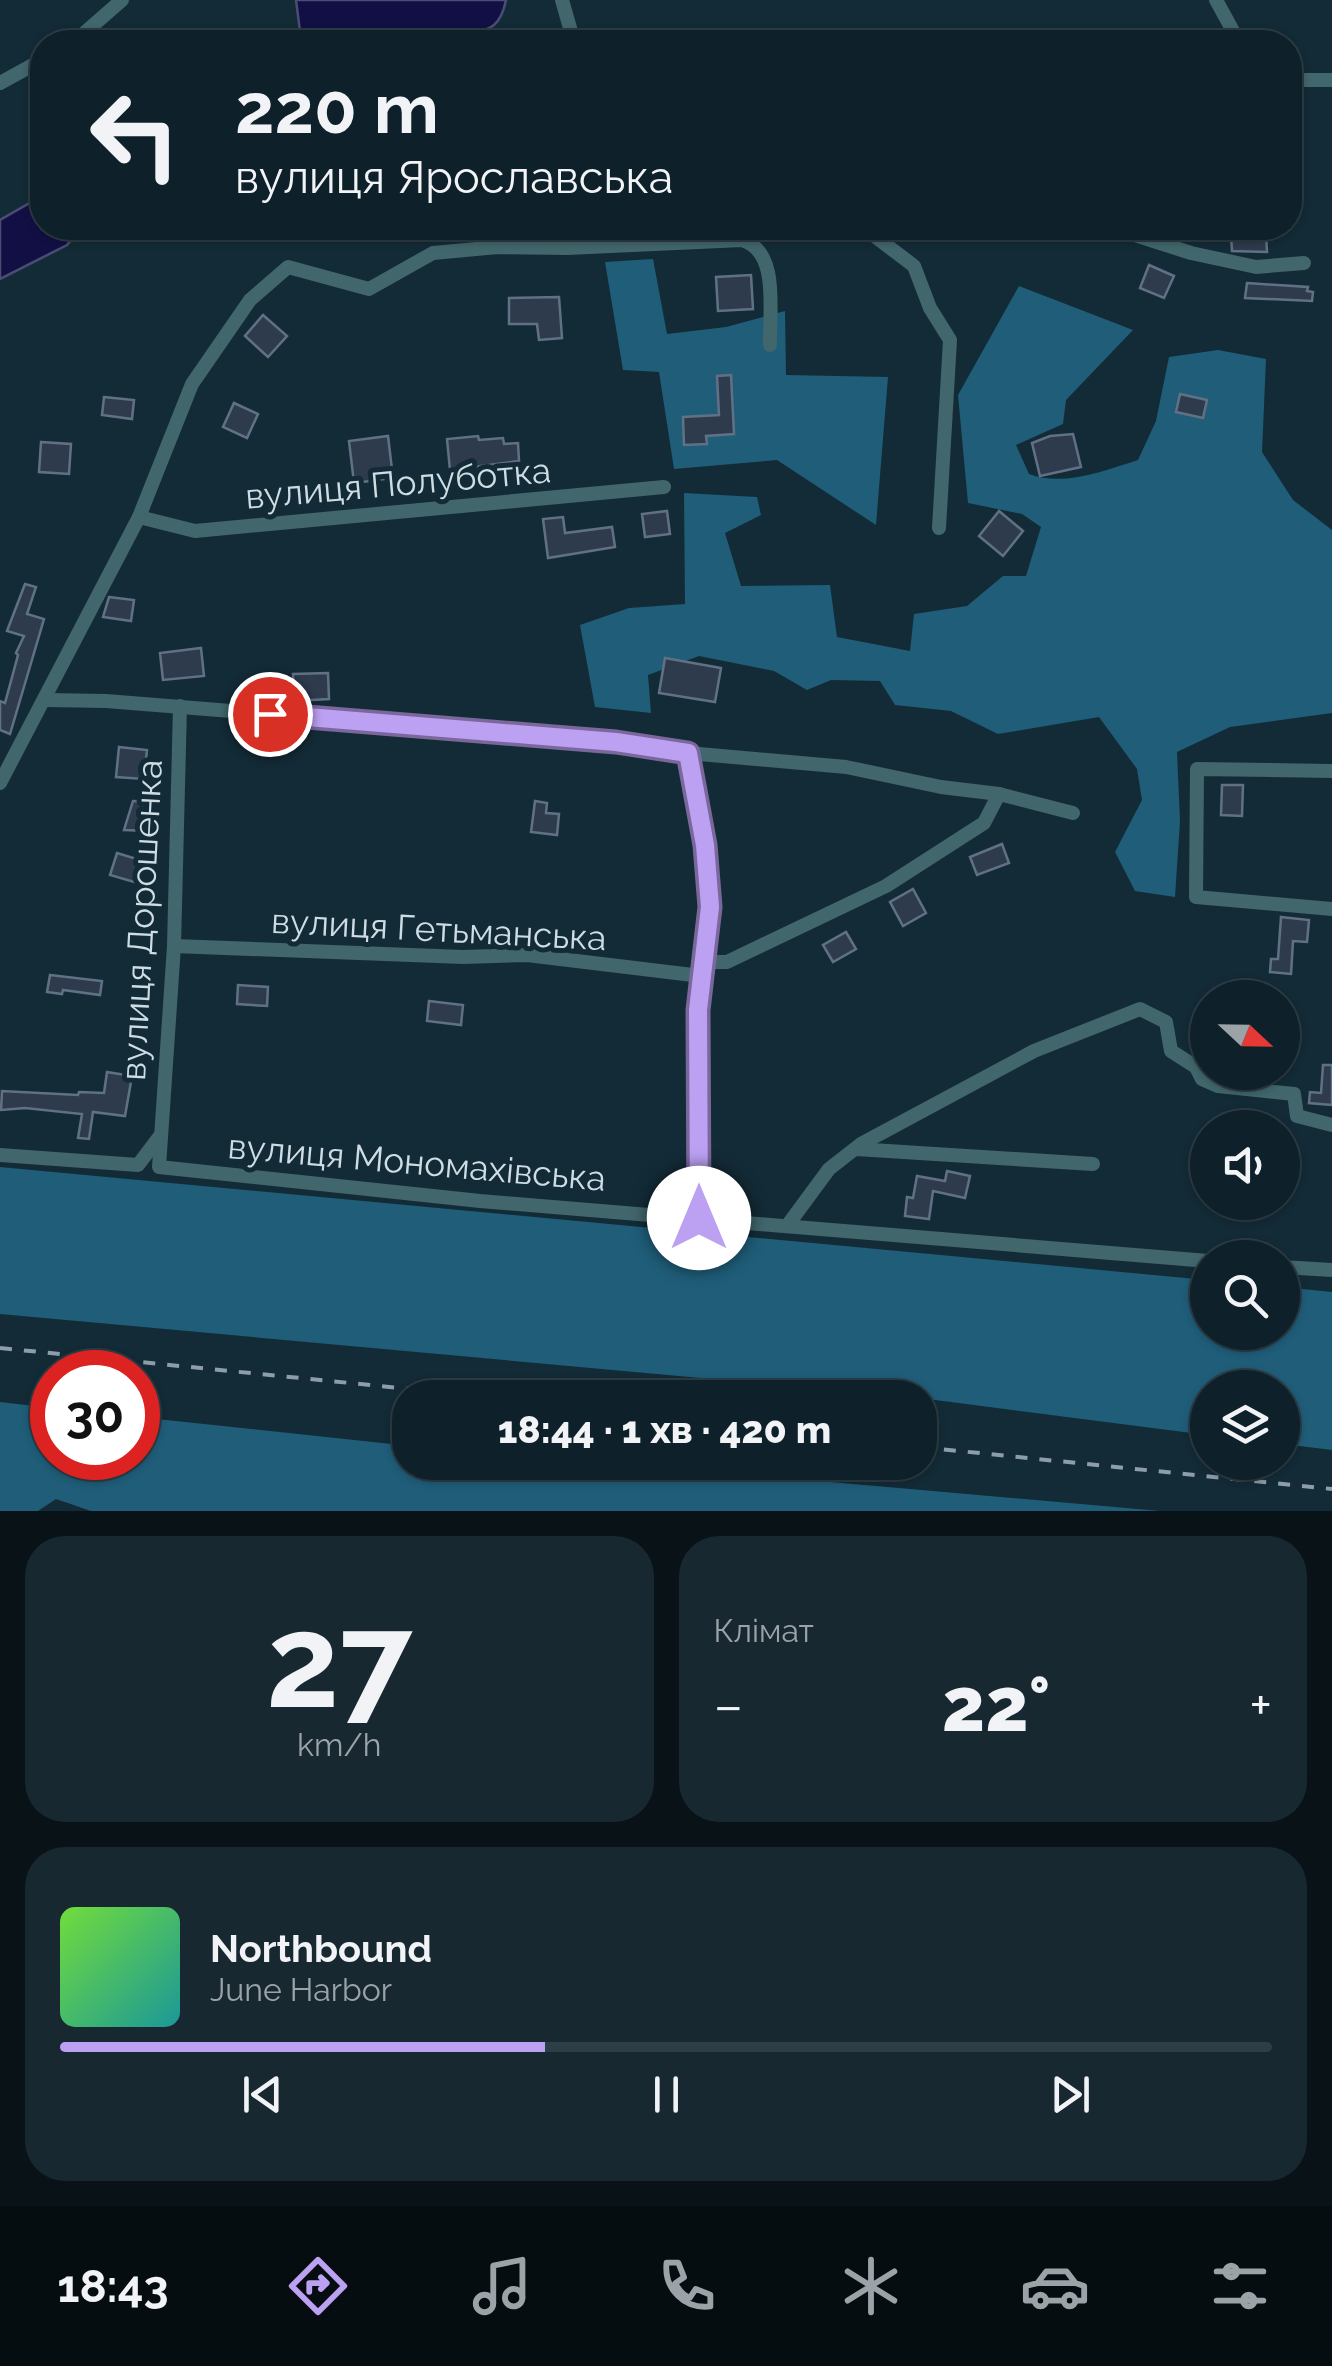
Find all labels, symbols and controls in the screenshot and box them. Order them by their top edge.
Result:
text: 220 m [235,67,439,149]
icon: left [70,70,200,200]
text: вулиця Ярославська [235,151,673,204]
street label: вулиця Полуботка [244,449,552,517]
pin [228,672,313,757]
icon: arrive [243,687,298,742]
street label: вулиця Дорошенка [112,759,170,1081]
street label: вулиця Гетьманська [270,900,608,958]
north arrow [1190,980,1300,1090]
map controls [1190,980,1300,1480]
button: sound [1190,1110,1300,1220]
street label: вулиця Мономахівська [226,1125,608,1199]
position arrow [647,1166,751,1270]
button: search [1190,1240,1300,1350]
speed limit sign: 30 [30,1350,160,1480]
button: layers [1190,1370,1300,1480]
text: 18:44 · 1 хв · 420 m [498,1407,831,1452]
text: 27 [266,1585,412,1737]
text: Клімат [714,1612,814,1649]
text: 22° [942,1660,1051,1749]
text: − [714,1673,743,1738]
text: + [1249,1673,1272,1738]
text: km/h [297,1726,381,1763]
text: Northbound [210,1926,432,1971]
text: June Harbor [210,1971,392,2008]
icon: previous [235,2067,290,2122]
icon: pause [639,2067,694,2122]
icon: next [1043,2067,1098,2122]
icon: directions [283,2251,353,2321]
icon: music [467,2251,537,2321]
icon: phone [652,2251,722,2321]
icon: climate [836,2251,906,2321]
icon: car [1020,2251,1090,2321]
icon: filters [1205,2251,1275,2321]
text: 18:43 [57,2260,169,2313]

